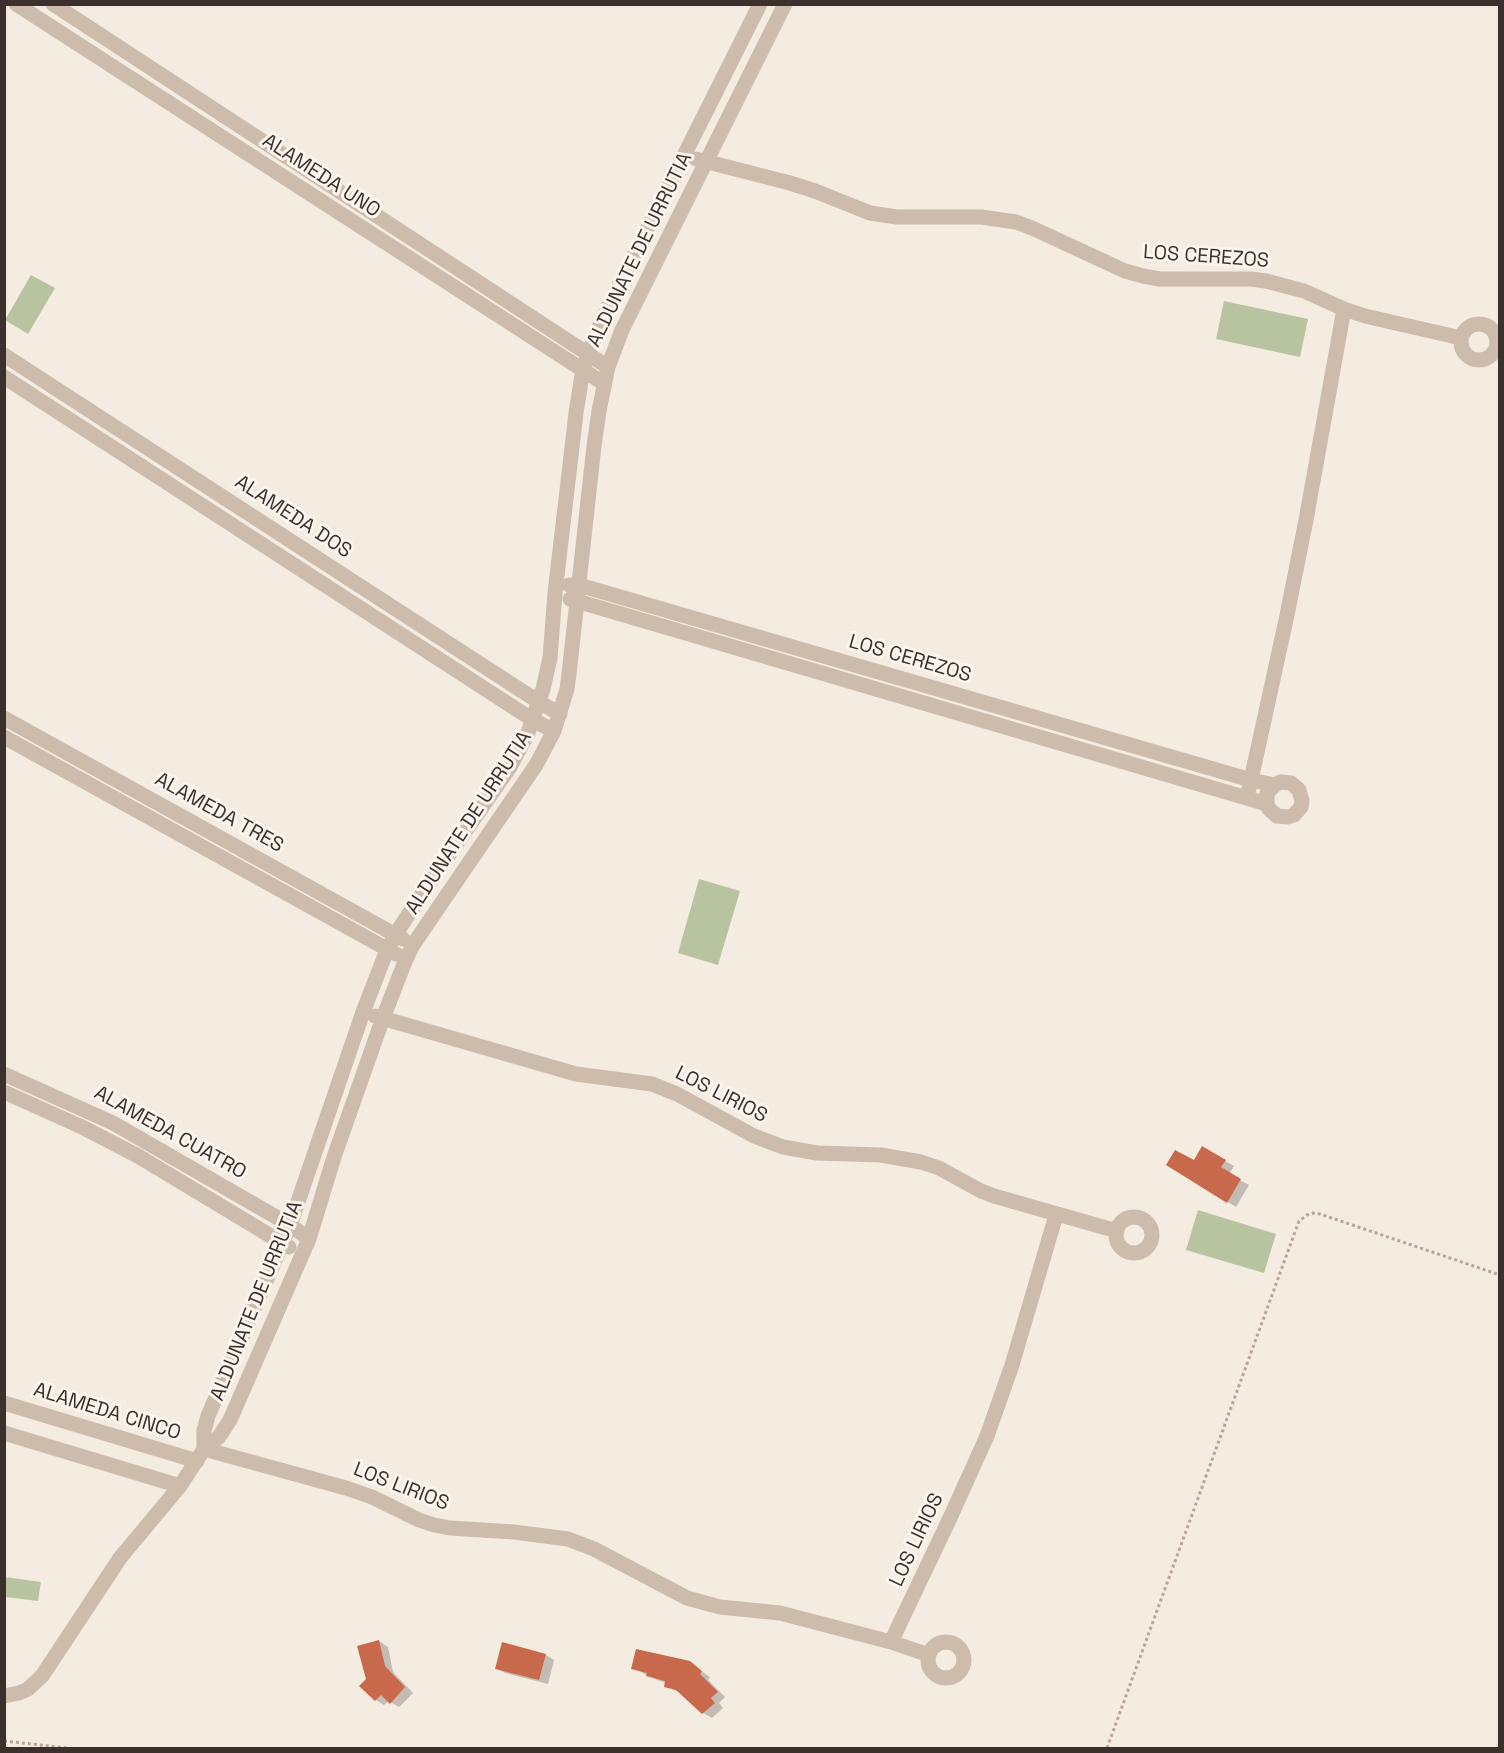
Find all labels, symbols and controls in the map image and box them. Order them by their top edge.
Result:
street label: ALAMEDA UNO [258,129,384,223]
street label: ALDUNATE DE URRUTIA [582,149,698,351]
street label: LOS CEREZOS [1142,241,1270,273]
street label: ALAMEDA DOS [230,470,356,564]
street label: LOS CEREZOS [846,630,974,688]
street label: ALDUNATE DE URRUTIA [401,727,537,919]
street label: ALAMEDA TRES [150,768,288,858]
street label: LOS LIRIOS [671,1062,771,1128]
street label: ALAMEDA CUATRO [90,1081,250,1185]
street label: ALDUNATE DE URRUTIA [206,1198,308,1404]
street label: ALAMEDA CINCO [30,1378,184,1446]
street label: LOS LIRIOS [350,1458,452,1516]
street label: LOS LIRIOS [885,1490,949,1590]

